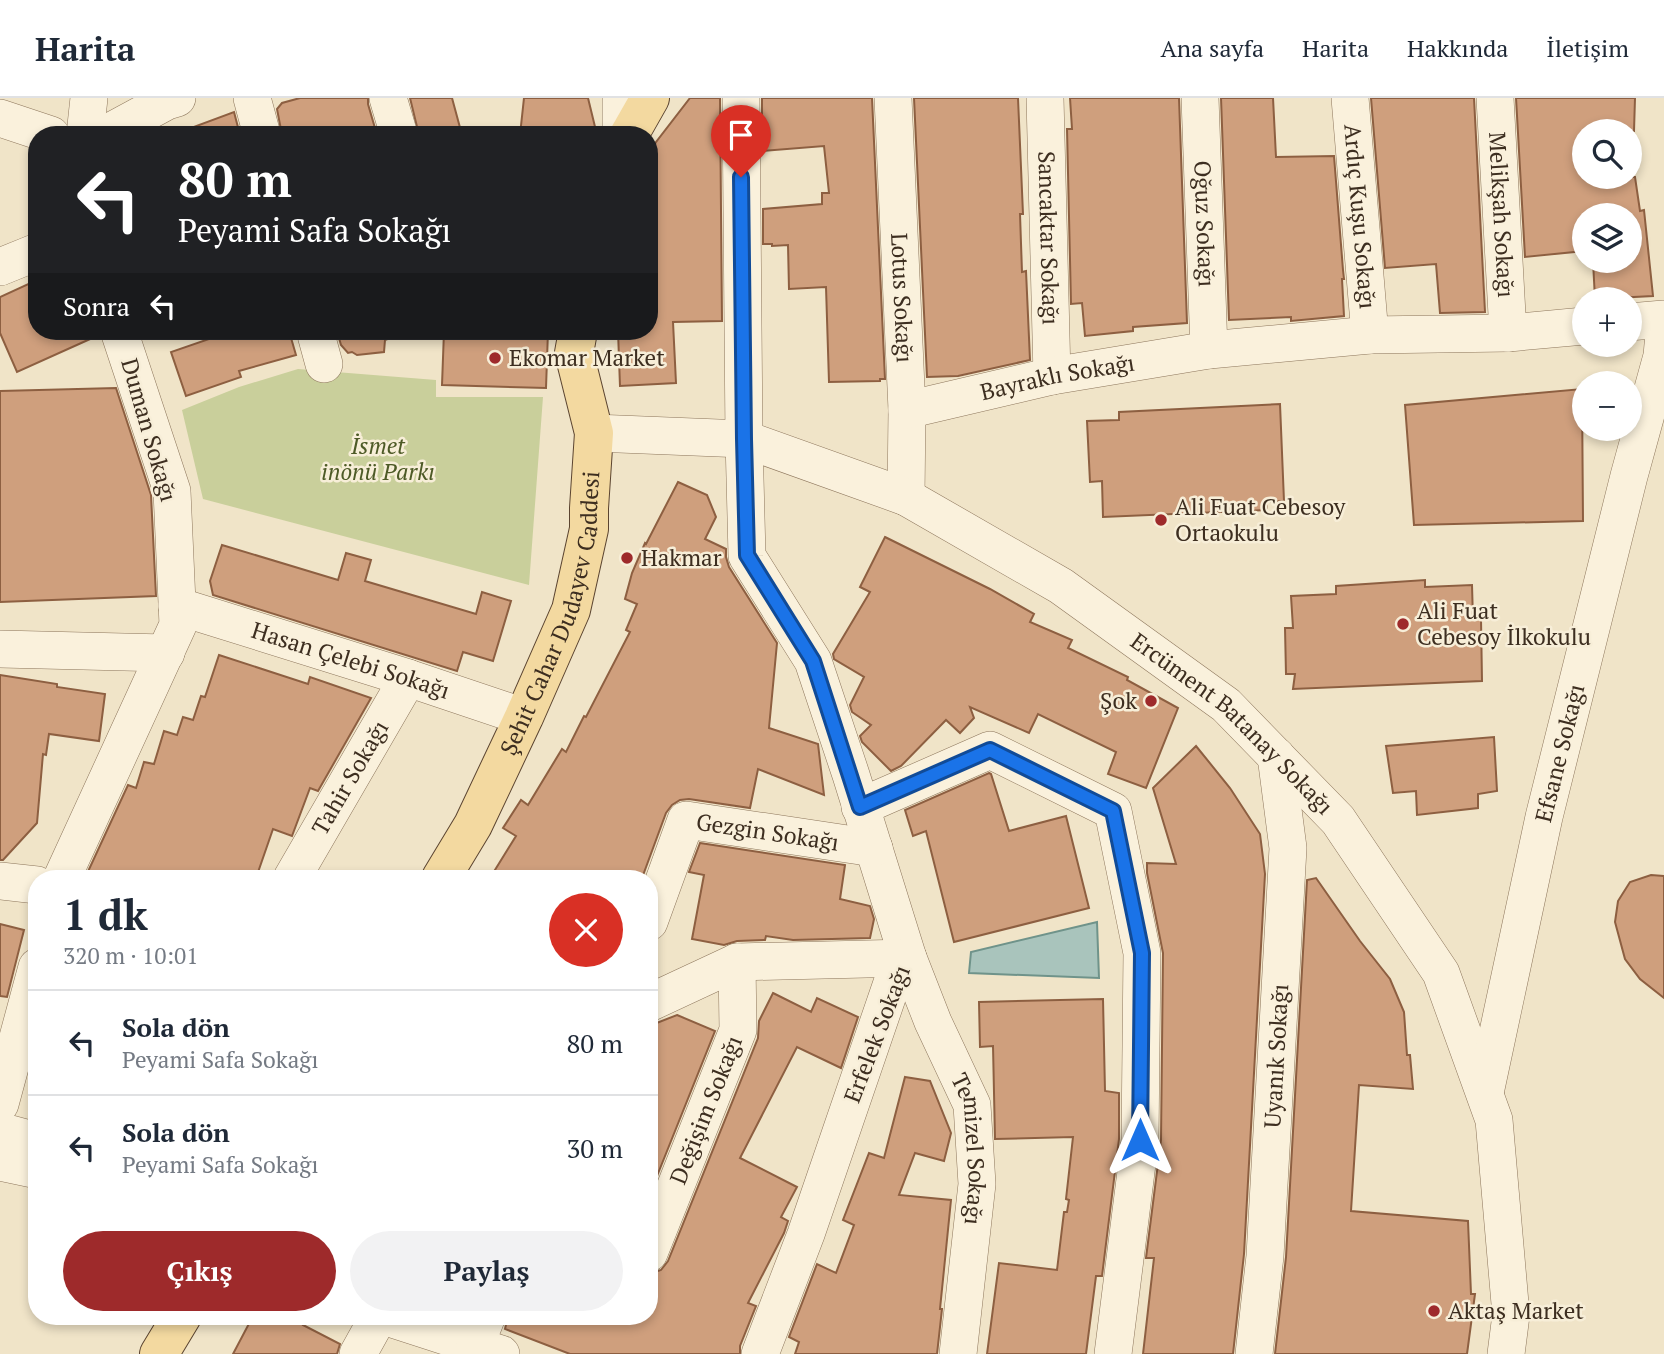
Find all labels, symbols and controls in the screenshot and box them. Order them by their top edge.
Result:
text: Harita [35,27,136,70]
text: Ana sayfa [1160,32,1264,64]
text: Harita [1302,32,1369,64]
text: Hakkında [1407,32,1508,64]
text: İletişim [1546,32,1629,64]
pin [711,105,771,177]
icon: arrive [722,116,760,154]
map controls [1572,119,1642,441]
button: search [1572,119,1642,189]
street label: Ardıç Kuşu Sokağı [1337,123,1384,310]
street label: Melikşah Sokağı [1482,131,1522,299]
text: 80 m [178,146,292,211]
street label: Sancaktar Sokağı [1031,151,1067,325]
icon: left [63,154,154,245]
street label: Oğuz Sokağı [1187,160,1223,288]
button: layers [1572,203,1642,273]
text: Peyami Safa Sokağı [178,209,451,251]
street label: Lotus Sokağı [884,232,921,363]
icon: left [144,287,182,325]
button: + [1572,287,1642,357]
text: Sonra [63,289,130,323]
place label: Ekomar Market [509,342,665,373]
street label: Bayraklı Sokağı [977,347,1137,407]
marker: Ekomar Market [487,350,503,366]
street label: Duman Sokağı [114,355,185,505]
button: − [1572,371,1642,441]
park label: İsmet inönü Parkı [321,430,435,487]
street label: Şehit Cahar Dudayev Caddesi [492,470,606,760]
place label: Ali Fuat Cebesoy Ortaokulu [1175,491,1346,548]
marker: Ali Fuat Cebesoy Ortaokulu [1153,512,1169,528]
place label: Hakmar [641,542,722,573]
marker: Hakmar [619,550,635,566]
place label: Ali Fuat Cebesoy İlkokulu [1417,595,1591,652]
street label: Hasan Çelebi Sokağı [248,614,454,706]
marker: Ali Fuat Cebesoy İlkokulu [1395,616,1411,632]
street label: Ercüment Batanay Sokağı [1125,625,1340,821]
street label: Efsane Sokağı [1527,681,1592,825]
place label: Şok [1100,685,1137,716]
marker: Şok [1143,693,1159,709]
street label: Tahir Sokağı [304,714,395,840]
street label: Gezgin Sokağı [694,806,841,858]
text: 1 dk [63,886,148,942]
button: close [549,893,623,967]
text: 320 m · 10:01 [63,940,198,971]
street label: Erfelek Sokağı [836,961,917,1107]
street label: Uyanık Sokağı [1256,983,1295,1129]
text: Sola dön [122,1010,230,1044]
icon: left [63,1024,101,1062]
text: 80 m [567,1026,623,1060]
street label: Değişim Sokağı [662,1031,749,1189]
text: Peyami Safa Sokağı [122,1044,318,1075]
street label: Temizel Sokağı [944,1068,993,1227]
position arrow [1103,1103,1177,1177]
text: Sola dön [122,1115,230,1149]
icon: left [63,1129,101,1167]
text: 30 m [567,1131,623,1165]
text: Peyami Safa Sokağı [122,1149,318,1180]
button: Çıkış [63,1231,336,1311]
button: Paylaş [350,1231,623,1311]
place label: Aktaş Market [1448,1295,1584,1326]
marker: Aktaş Market [1426,1303,1442,1319]

